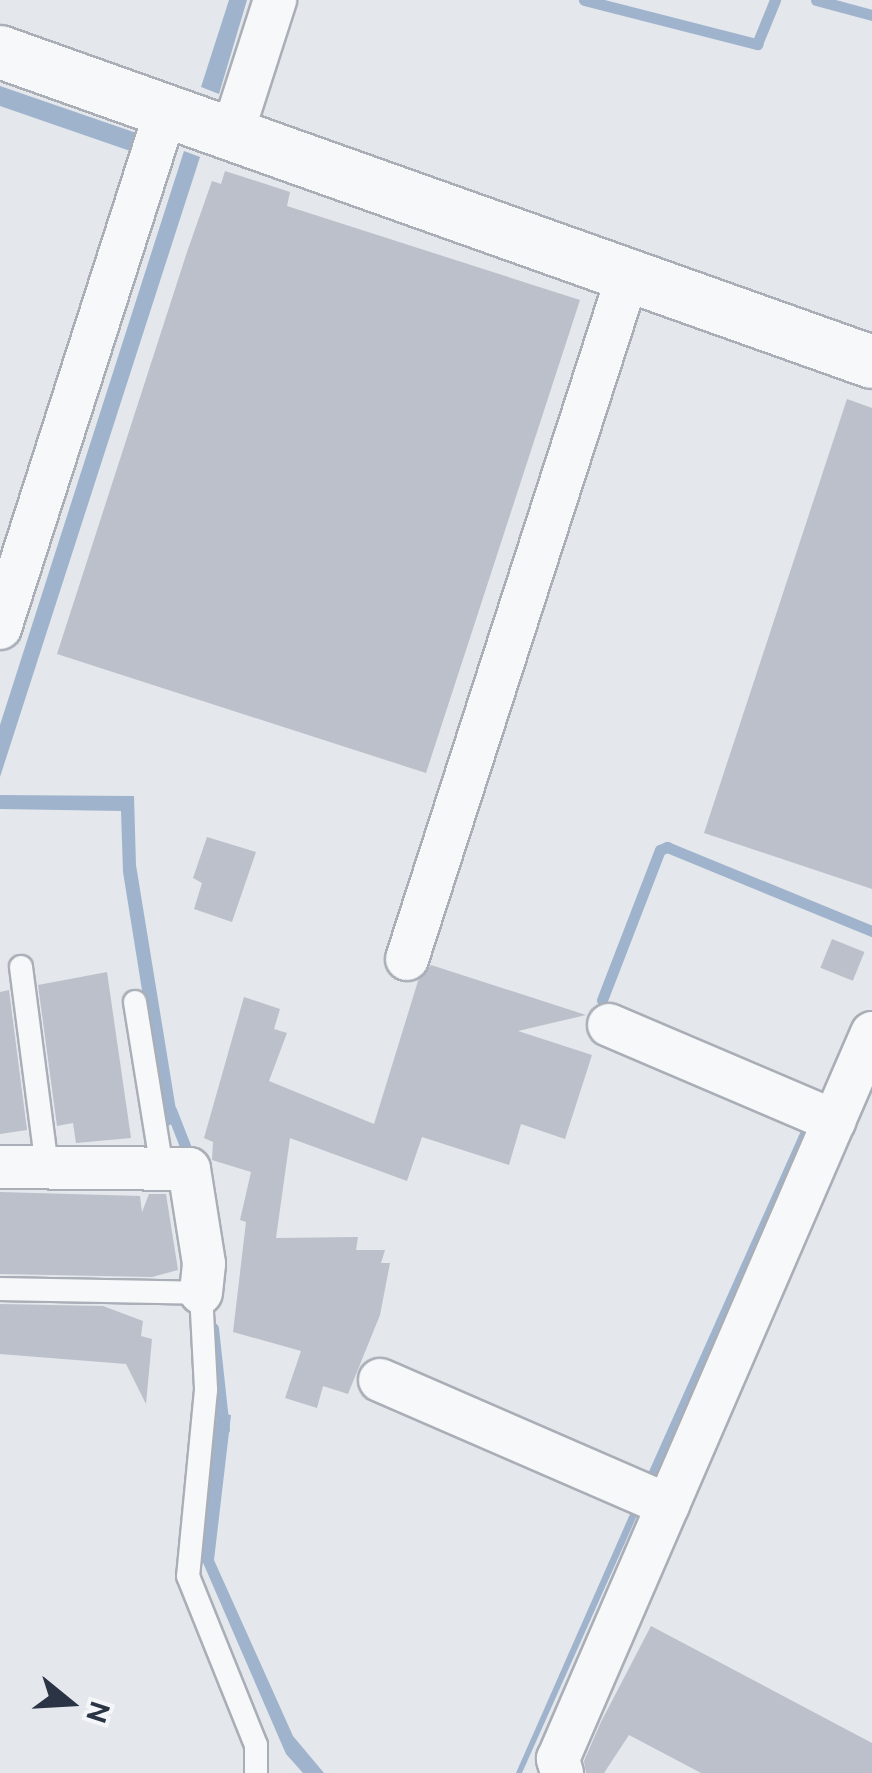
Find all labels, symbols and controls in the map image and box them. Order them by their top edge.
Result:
north arrow [20,1653,120,1753]
text: N [81,1698,117,1727]

